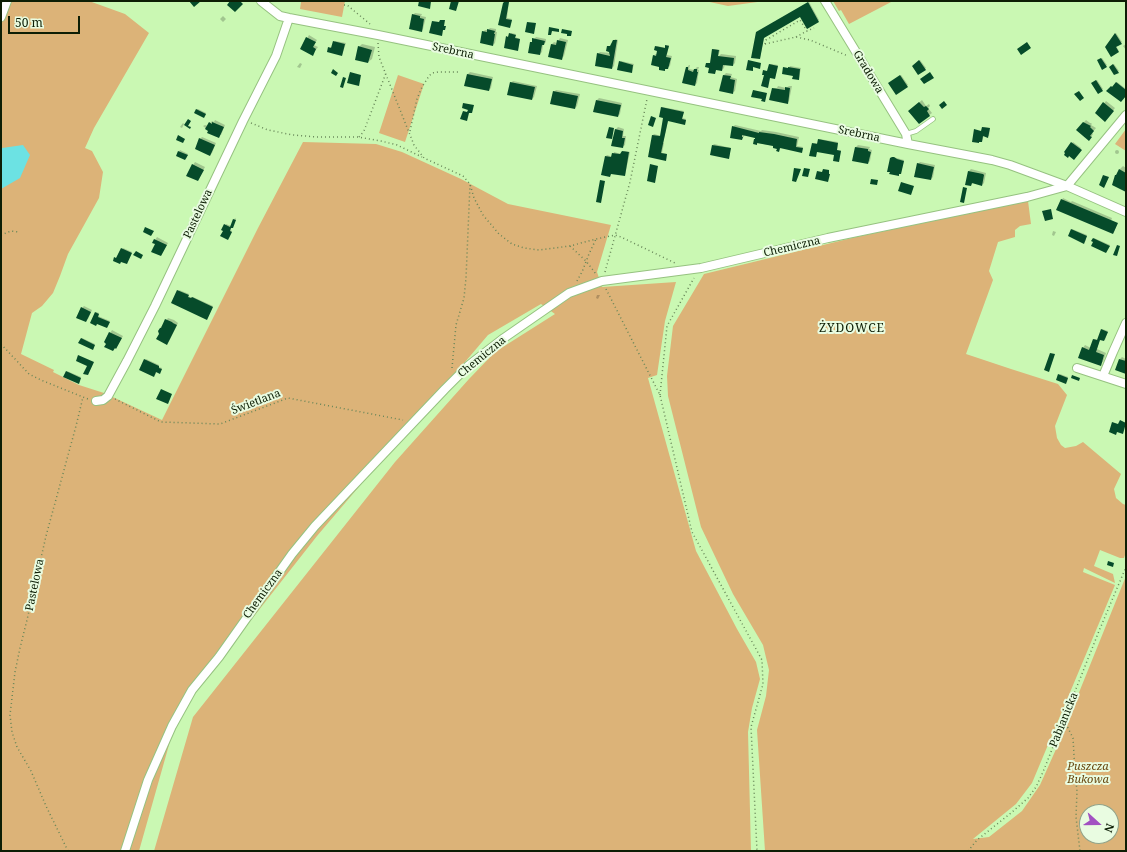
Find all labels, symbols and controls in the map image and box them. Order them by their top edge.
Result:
scale bar [10,8,82,34]
text: 50 m [15,14,43,31]
street label: Srebrna [431,40,475,62]
street label: Gradowa [850,48,886,96]
street label: Srebrna [837,123,881,145]
street label: Pastelowa [181,187,215,241]
street label: Chemiczna [762,234,822,260]
district label: ŻYDOWCE [819,322,885,336]
street label: Chemiczna [455,334,509,380]
street label: Świetlana [230,387,282,417]
street label: Pastelowa [23,558,47,612]
street label: Chemiczna [241,567,285,621]
street label: Pabianicka [1047,691,1081,749]
park label: Puszcza Bukowa [1067,760,1109,786]
north arrow [1079,804,1119,844]
text: N [1101,821,1118,835]

